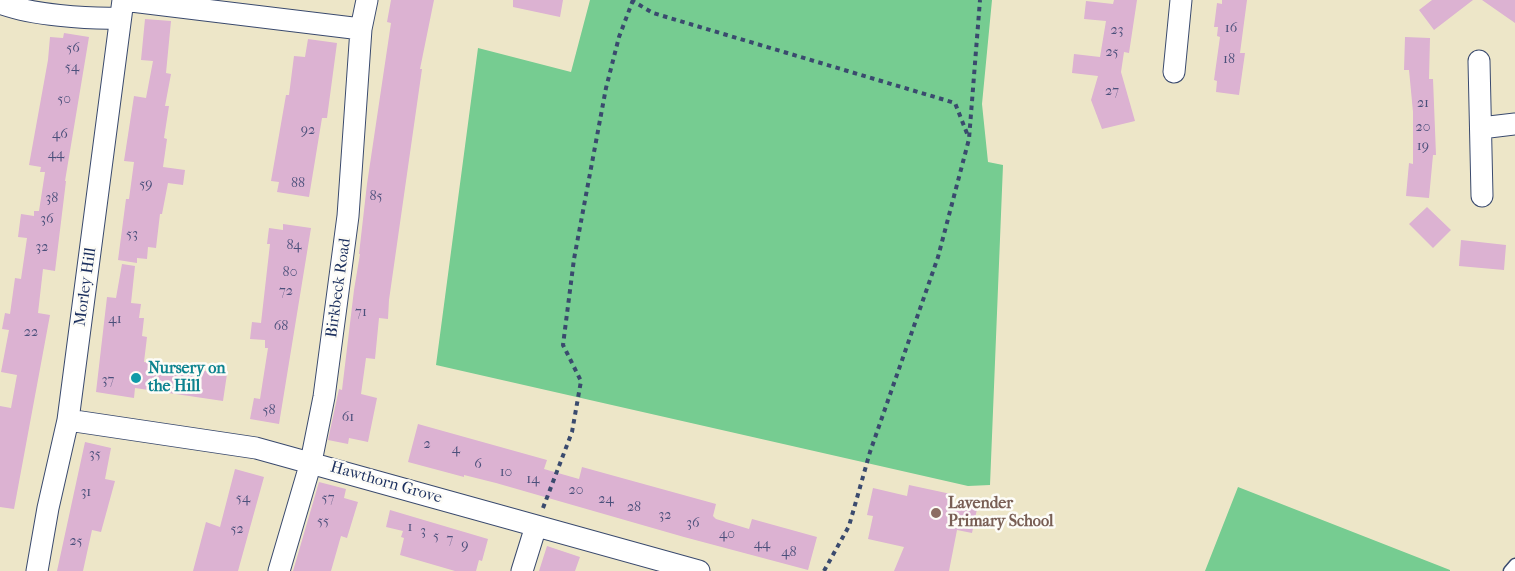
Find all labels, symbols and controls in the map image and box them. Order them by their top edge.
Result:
house number: 16 [1225,21,1237,37]
house number: 23 [1111,23,1123,39]
house number: 56 [66,41,80,57]
house number: 25 [1105,45,1119,61]
house number: 18 [1223,52,1235,68]
house number: 54 [65,60,79,76]
house number: 27 [1105,84,1119,100]
house number: 50 [57,92,71,108]
house number: 21 [1417,96,1429,112]
house number: 20 [1416,120,1430,136]
house number: 92 [301,123,315,139]
house number: 46 [52,127,68,143]
house number: 19 [1417,139,1429,155]
house number: 44 [48,147,64,163]
house number: 88 [291,176,305,192]
house number: 59 [139,177,153,193]
house number: 85 [369,189,383,205]
house number: 38 [46,191,58,207]
house number: 36 [40,212,54,228]
house number: 53 [126,227,138,243]
street label: Birkbeck Road [322,237,356,339]
house number: 84 [286,238,302,254]
house number: 32 [36,240,48,256]
street label: Morley Hill [71,246,101,328]
house number: 80 [283,265,297,281]
house number: 72 [279,284,293,300]
house number: 71 [355,305,367,321]
house number: 41 [108,312,122,328]
house number: 68 [274,319,288,335]
house number: 22 [24,325,38,341]
place label: Nursery on the Hill [148,359,226,397]
marker: Nursery on the Hill [129,371,143,385]
house number: 37 [102,373,114,389]
house number: 58 [262,403,276,419]
house number: 61 [342,410,354,426]
house number: 2 [423,437,431,453]
house number: 4 [452,442,460,458]
house number: 35 [89,447,101,463]
house number: 6 [474,457,482,473]
street label: Hawthorn Grove [328,458,444,508]
house number: 10 [500,465,512,481]
house number: 14 [526,472,540,488]
house number: 20 [569,483,583,499]
house number: 31 [81,485,91,501]
house number: 54 [236,491,250,507]
house number: 57 [322,491,334,507]
house number: 24 [598,492,614,508]
place label: Lavender Primary School [948,494,1053,532]
house number: 28 [627,500,641,516]
marker: Lavender Primary School [929,506,943,520]
house number: 32 [659,508,671,524]
house number: 55 [317,514,329,530]
house number: 36 [686,516,700,532]
house number: 1 [408,520,412,536]
house number: 52 [230,522,244,538]
house number: 3 [420,524,426,540]
house number: 40 [719,527,735,543]
house number: 5 [433,529,439,545]
house number: 7 [447,532,453,548]
house number: 25 [69,534,83,550]
house number: 44 [754,537,770,553]
house number: 9 [461,538,469,554]
house number: 48 [781,545,797,561]

